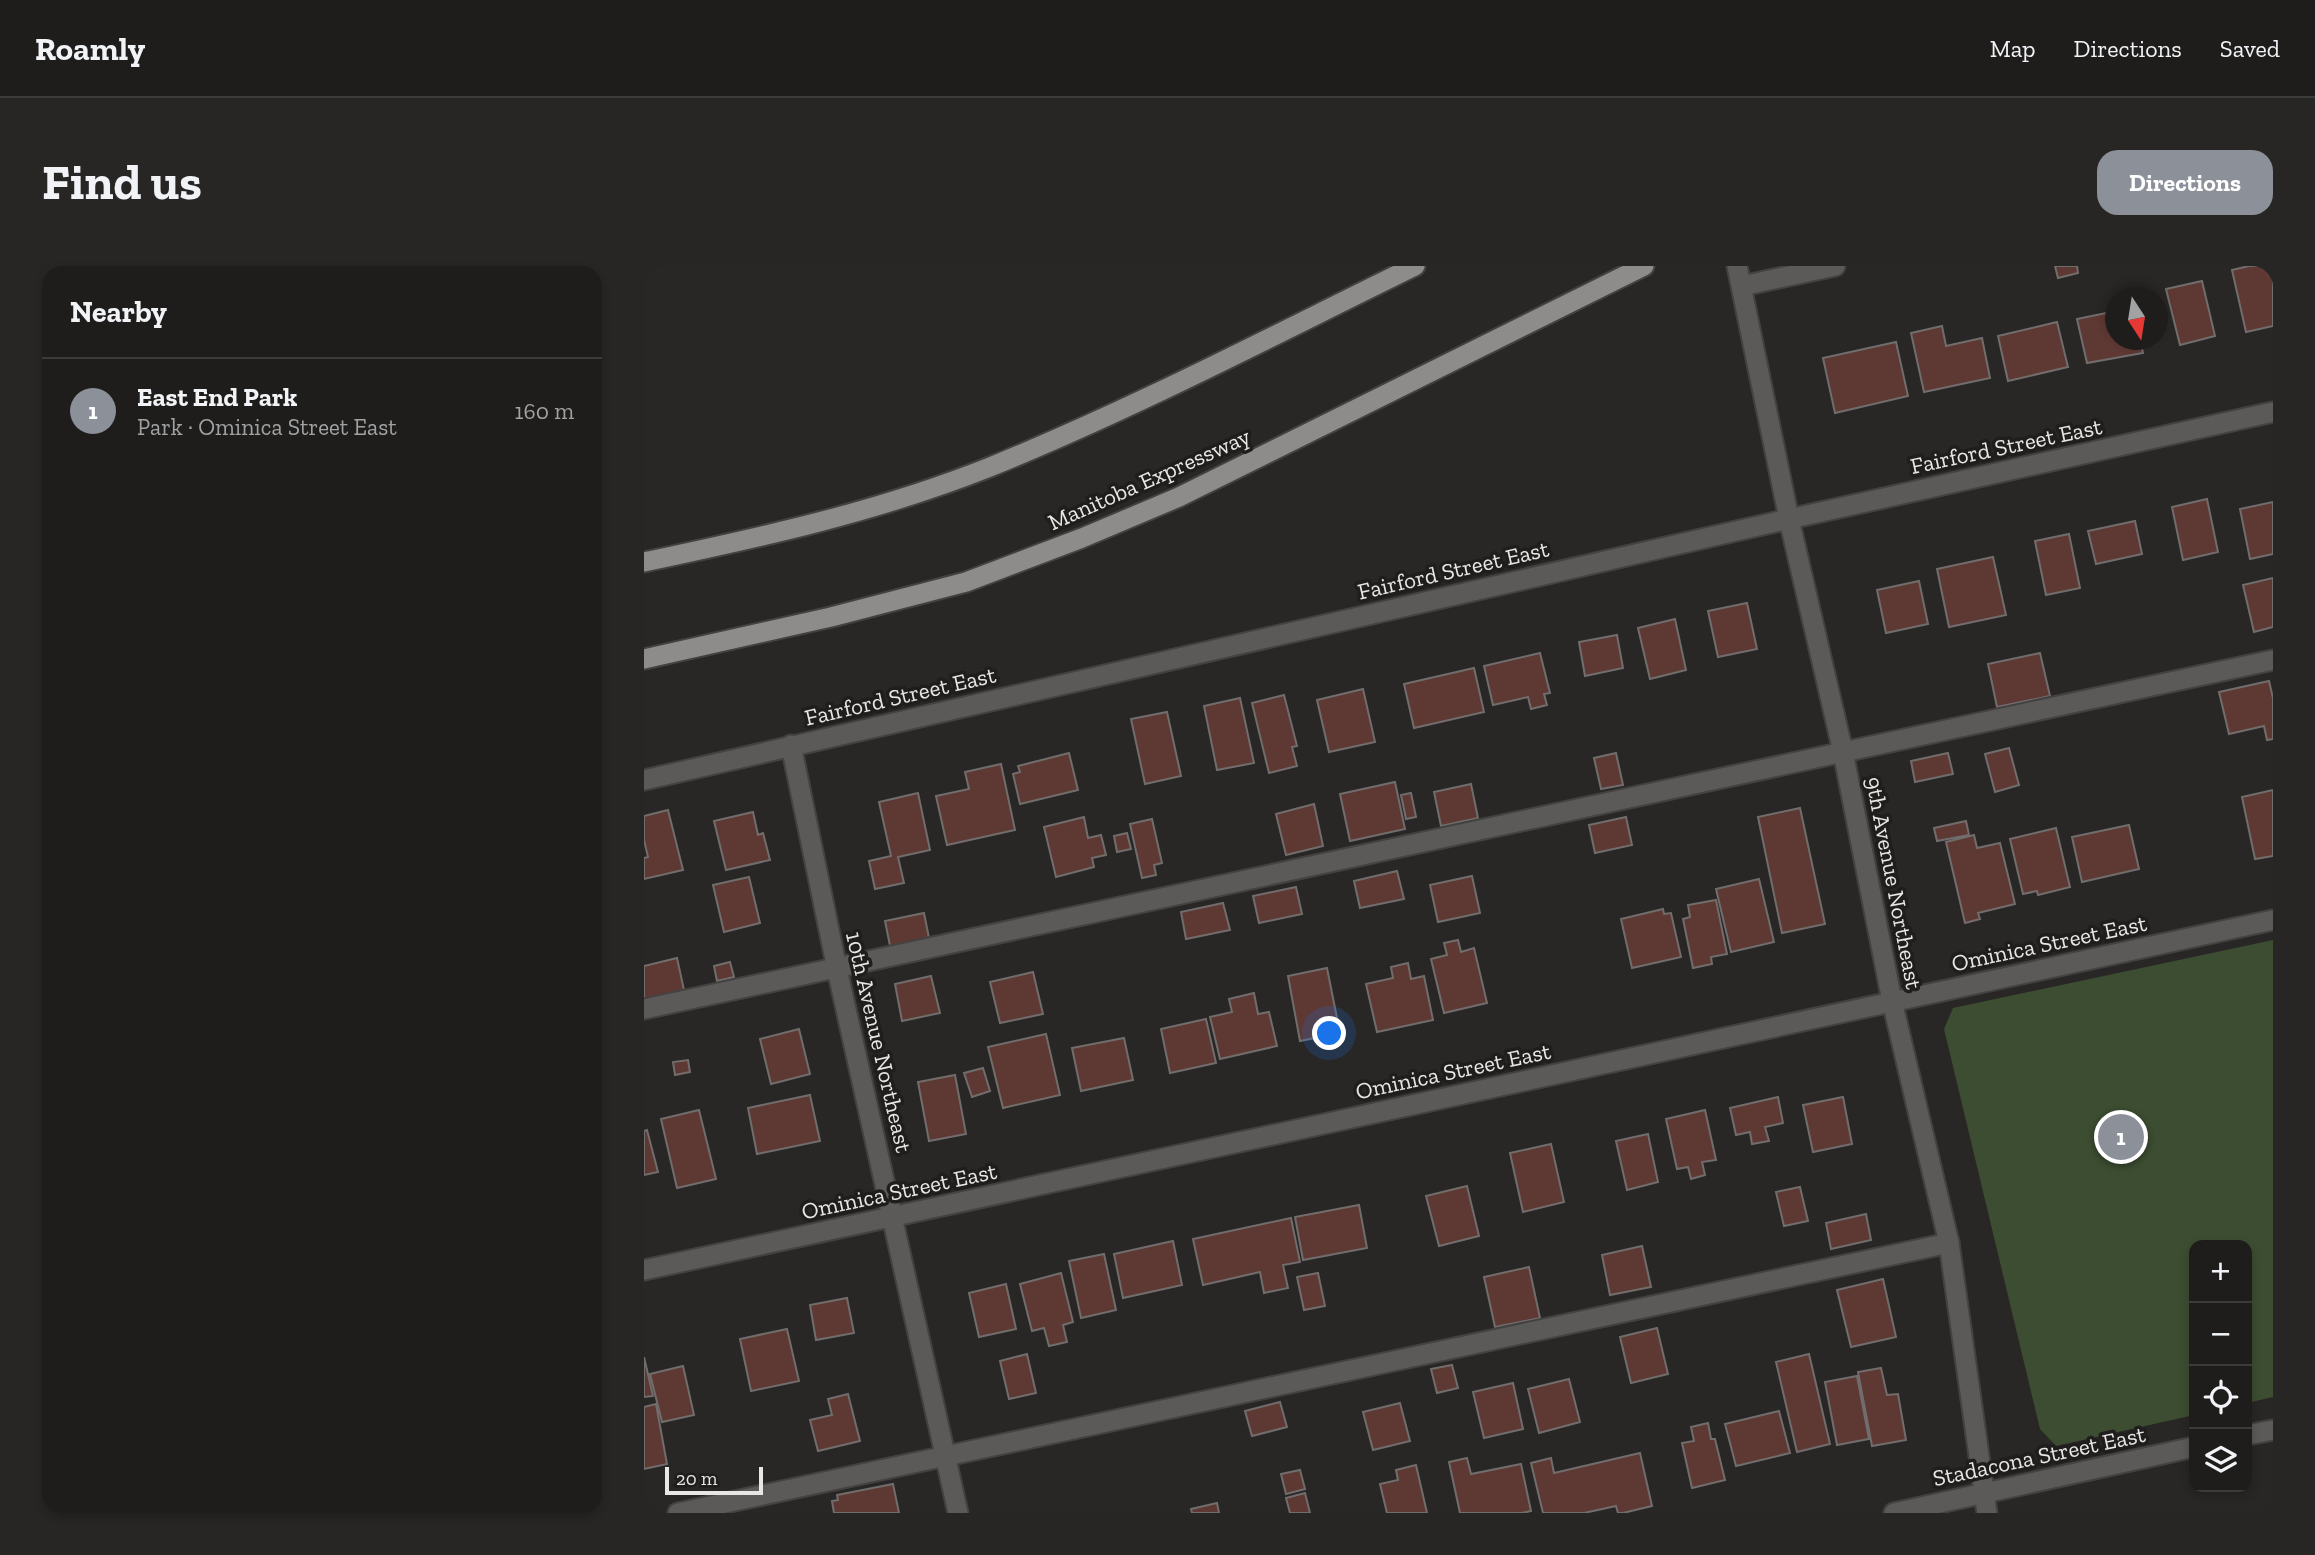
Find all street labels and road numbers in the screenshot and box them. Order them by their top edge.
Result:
street label: Fairford Street East [1908,412,2105,480]
street label: Manitoba Expressway [1044,422,1255,536]
street label: Fairford Street East [1355,534,1552,606]
street label: Fairford Street East [802,660,999,732]
street label: 9th Avenue Northeast [1860,774,1928,992]
street label: Ominica Street East [1949,909,2150,977]
street label: 10th Avenue Northeast [840,929,918,1156]
street label: Ominica Street East [1353,1037,1554,1105]
street label: Ominica Street East [799,1157,1000,1225]
street label: Stadacona Street East [1930,1420,2148,1492]

